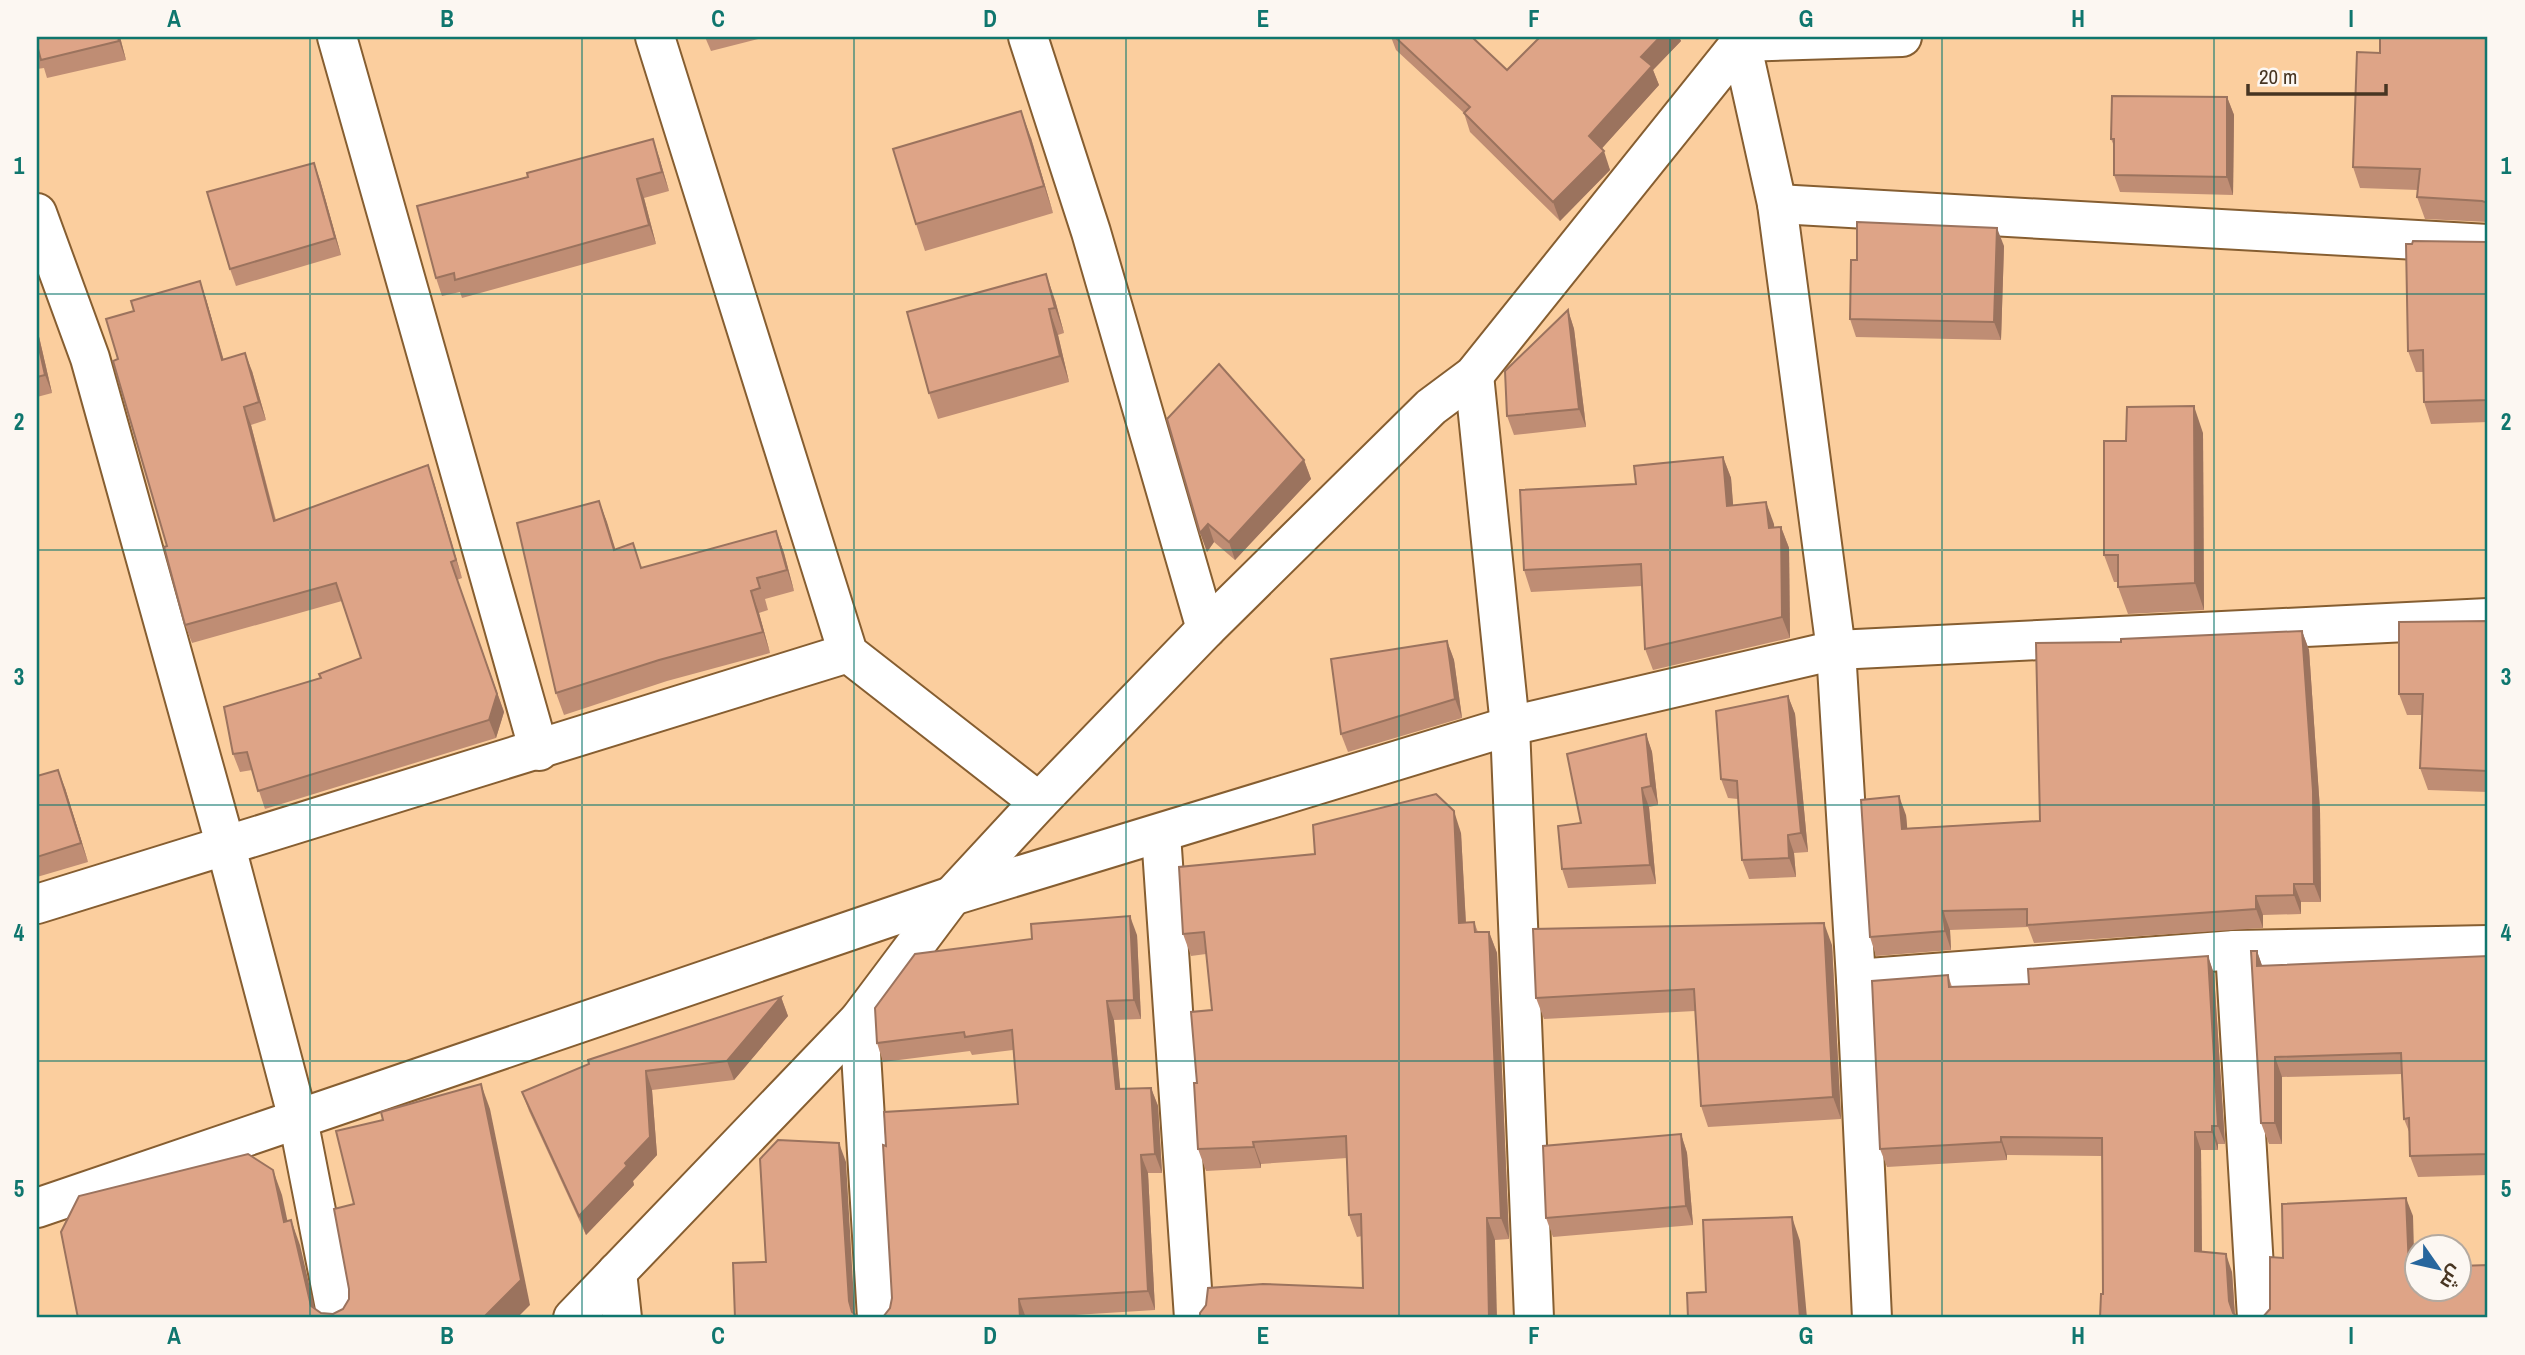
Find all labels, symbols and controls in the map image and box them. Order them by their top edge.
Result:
text: A [167,3,181,34]
text: B [440,3,454,34]
text: C [711,3,725,34]
text: D [983,3,997,34]
text: E [1257,3,1269,34]
text: F [1528,3,1540,34]
text: G [1799,3,1813,34]
text: H [2071,3,2085,34]
text: I [2348,3,2354,34]
scale bar [2248,52,2387,96]
text: 20 m [2259,62,2297,91]
text: 1 [14,150,25,181]
text: 1 [2501,150,2512,181]
text: 2 [14,406,24,437]
text: 2 [2501,406,2511,437]
text: 3 [14,661,24,692]
text: 3 [2501,661,2511,692]
text: 4 [14,917,25,948]
text: 4 [2501,917,2512,948]
text: 5 [14,1173,24,1204]
text: 5 [2501,1173,2511,1204]
north arrow [2402,1232,2472,1302]
text: ش [2434,1260,2470,1295]
text: A [167,1320,181,1351]
text: B [440,1320,454,1351]
text: C [711,1320,725,1351]
text: D [983,1320,997,1351]
text: E [1257,1320,1269,1351]
text: F [1528,1320,1540,1351]
text: G [1799,1320,1813,1351]
text: H [2071,1320,2085,1351]
text: I [2348,1320,2354,1351]

